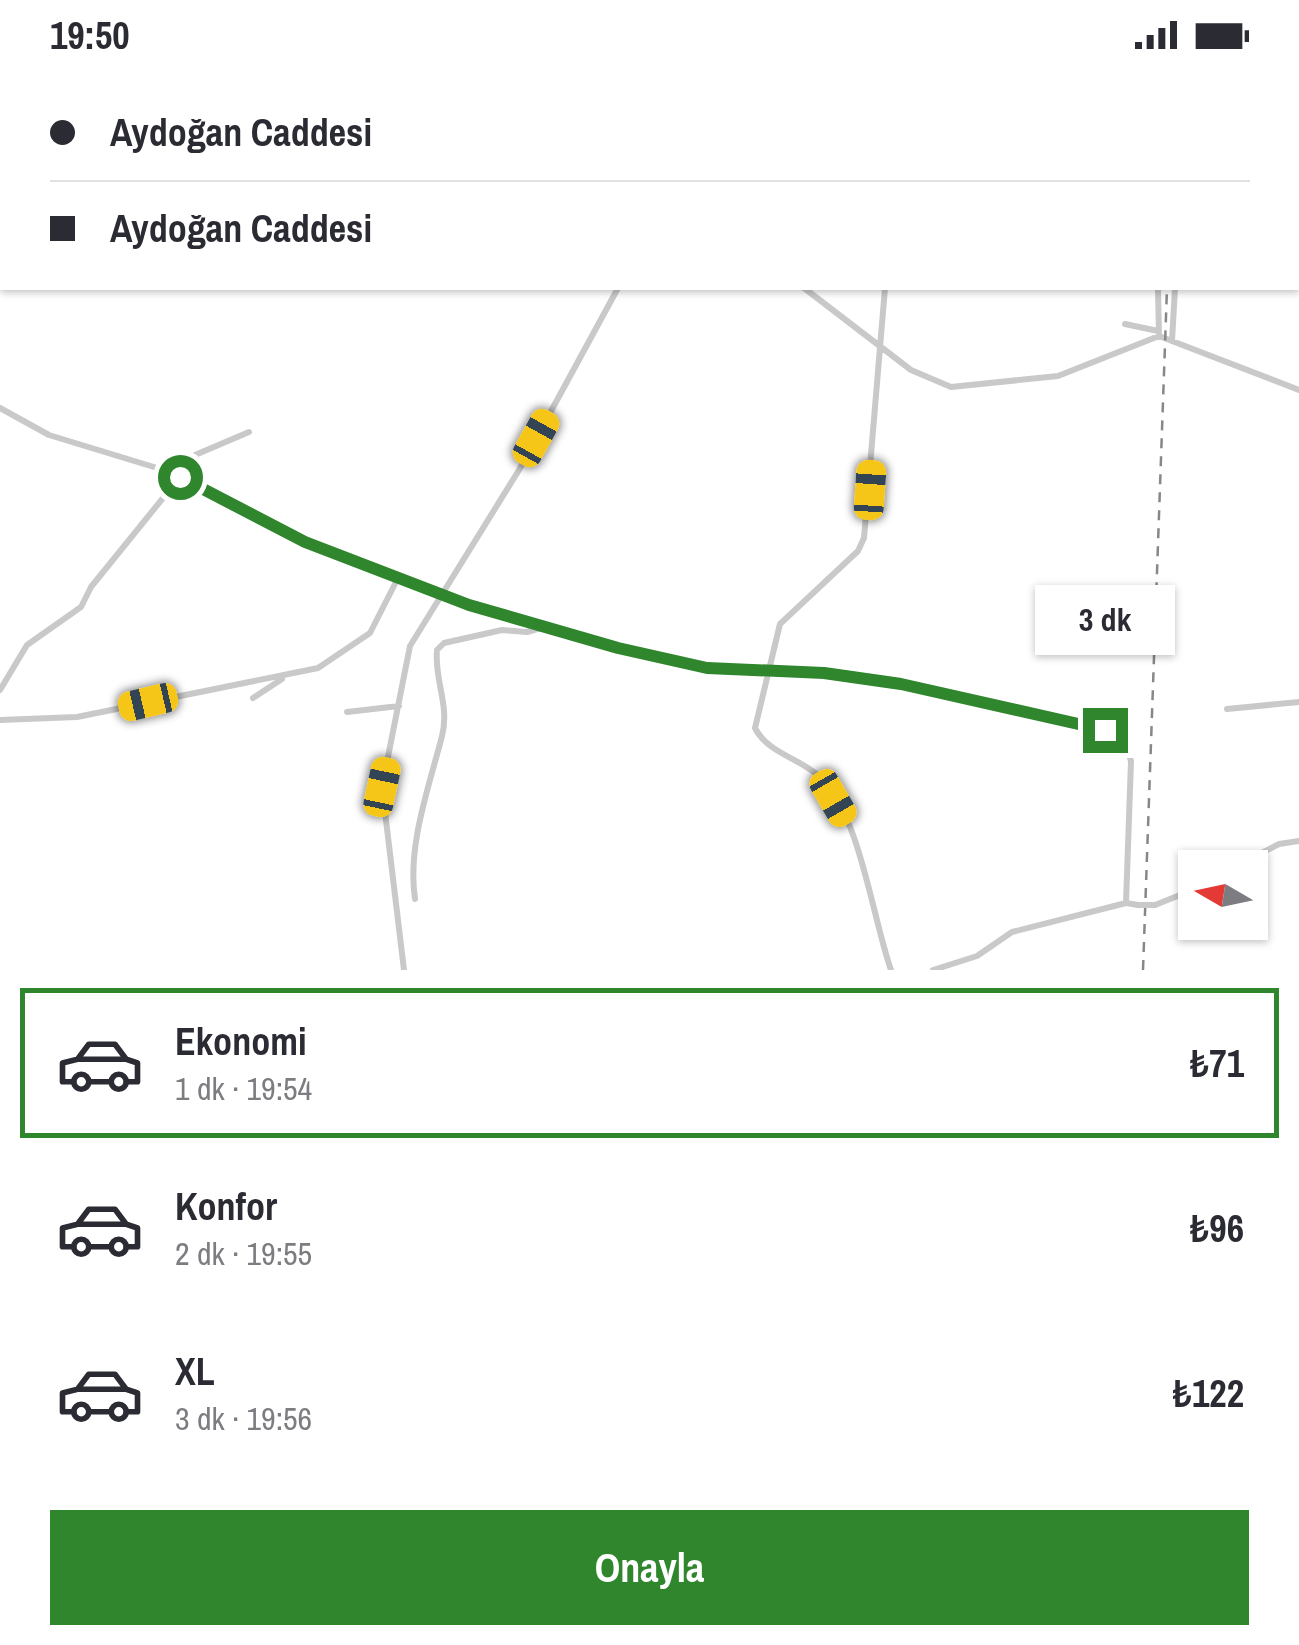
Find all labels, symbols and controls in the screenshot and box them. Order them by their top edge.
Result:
text: 19:50 [50,10,130,61]
text: Aydoğan Caddesi [110,107,372,158]
text: Aydoğan Caddesi [110,203,372,254]
car [508,404,564,472]
route start [158,455,203,500]
car [853,459,887,521]
callout: 3 dk [1035,585,1175,655]
text: 3 dk [1079,598,1131,641]
car [115,681,181,723]
route end [1083,708,1128,753]
car [361,755,403,819]
car [805,765,861,831]
north arrow [1178,850,1268,940]
map controls [1178,850,1268,940]
text: Ekonomi [175,1016,307,1067]
icon: car [55,1018,145,1108]
text: ₺71 [1190,1038,1244,1089]
text: 1 dk · 19:54 [175,1067,312,1110]
text: Konfor [175,1181,277,1232]
icon: car [55,1183,145,1273]
text: ₺96 [1190,1203,1244,1254]
text: 2 dk · 19:55 [175,1232,312,1275]
text: XL [175,1346,215,1397]
icon: car [55,1348,145,1438]
text: ₺122 [1173,1368,1244,1419]
text: 3 dk · 19:56 [175,1397,312,1440]
button: Onayla [50,1510,1249,1625]

